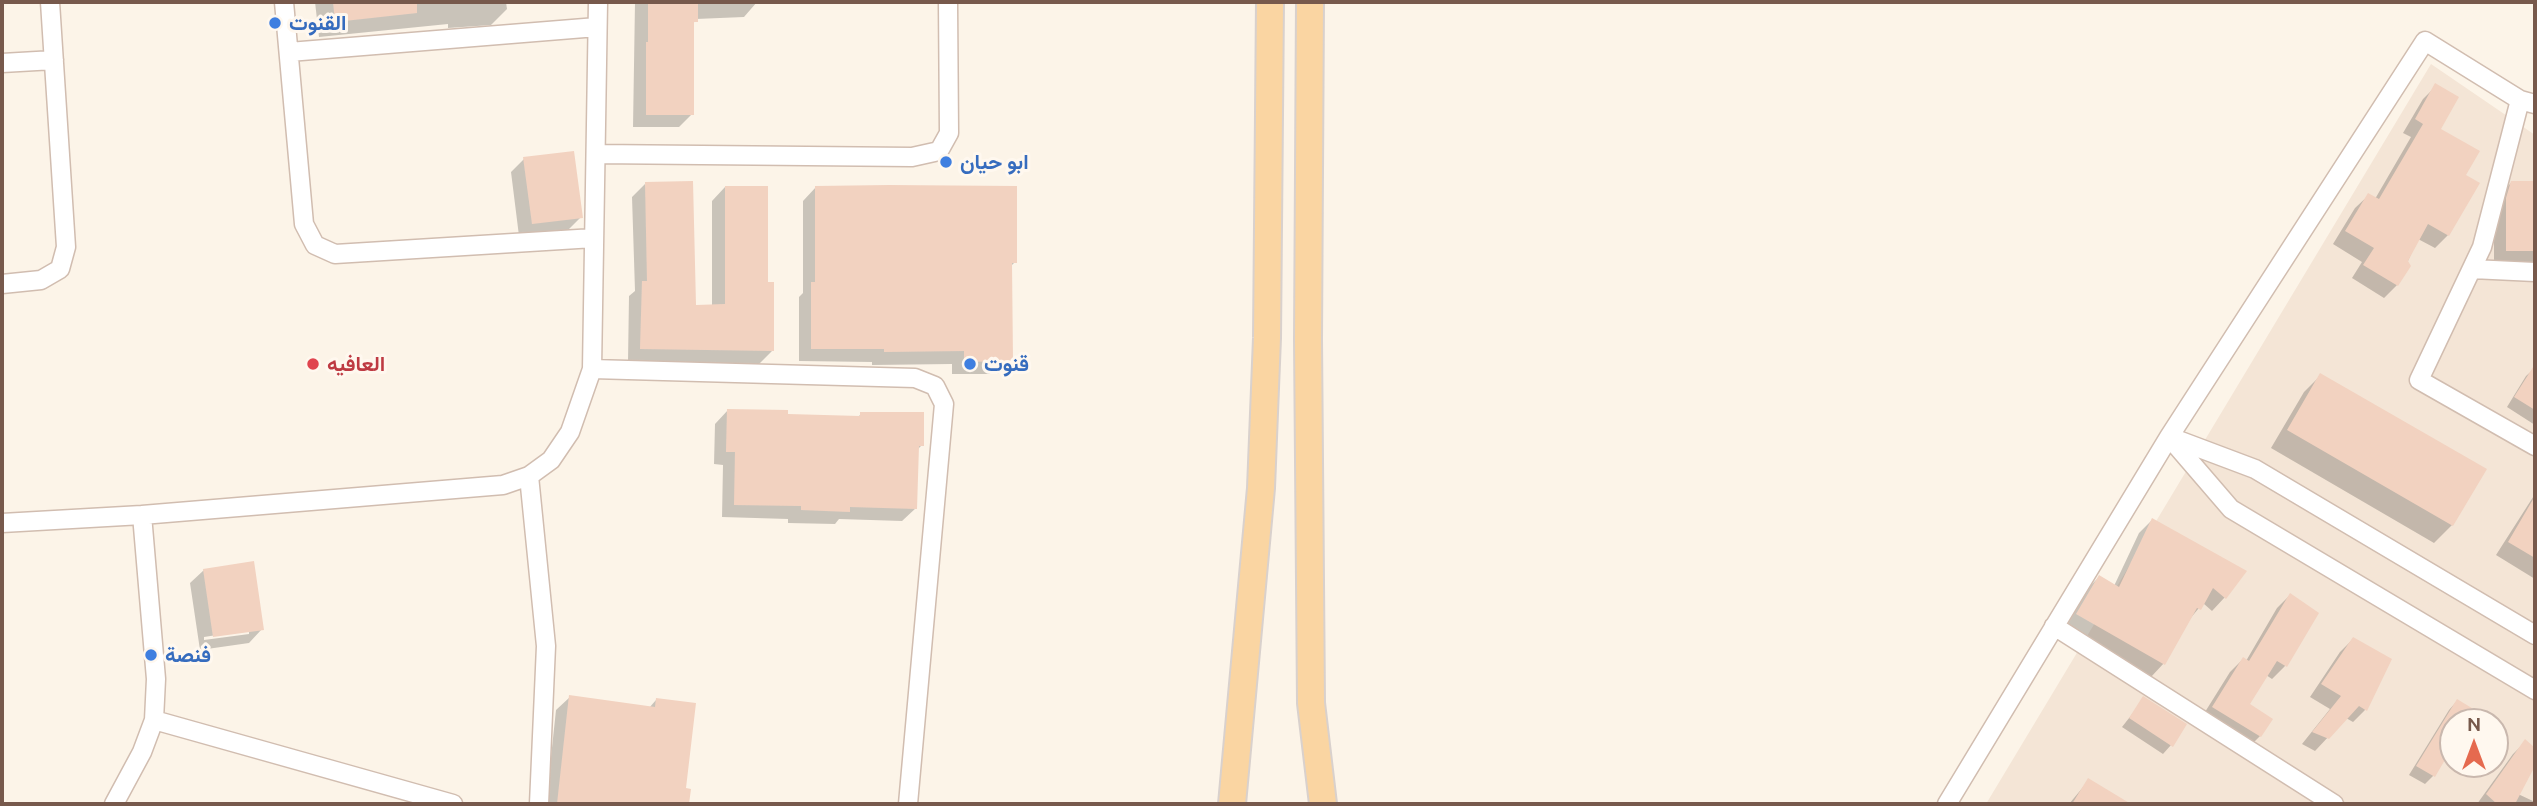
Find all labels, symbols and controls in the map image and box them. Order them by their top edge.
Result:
place label: القنوت [289,10,347,36]
marker: القنوت [267,15,283,31]
place label: ابو حيان [960,149,1029,175]
marker: ابو حيان [938,154,954,170]
place label: العافيه [327,351,385,377]
place label: قنوت [984,351,1029,377]
marker: العافيه [305,356,321,372]
marker: قنوت [962,356,978,372]
place label: فنصة [165,642,211,668]
marker: فنصة [143,647,159,663]
north arrow [2439,708,2509,778]
text: N [2467,713,2481,735]

